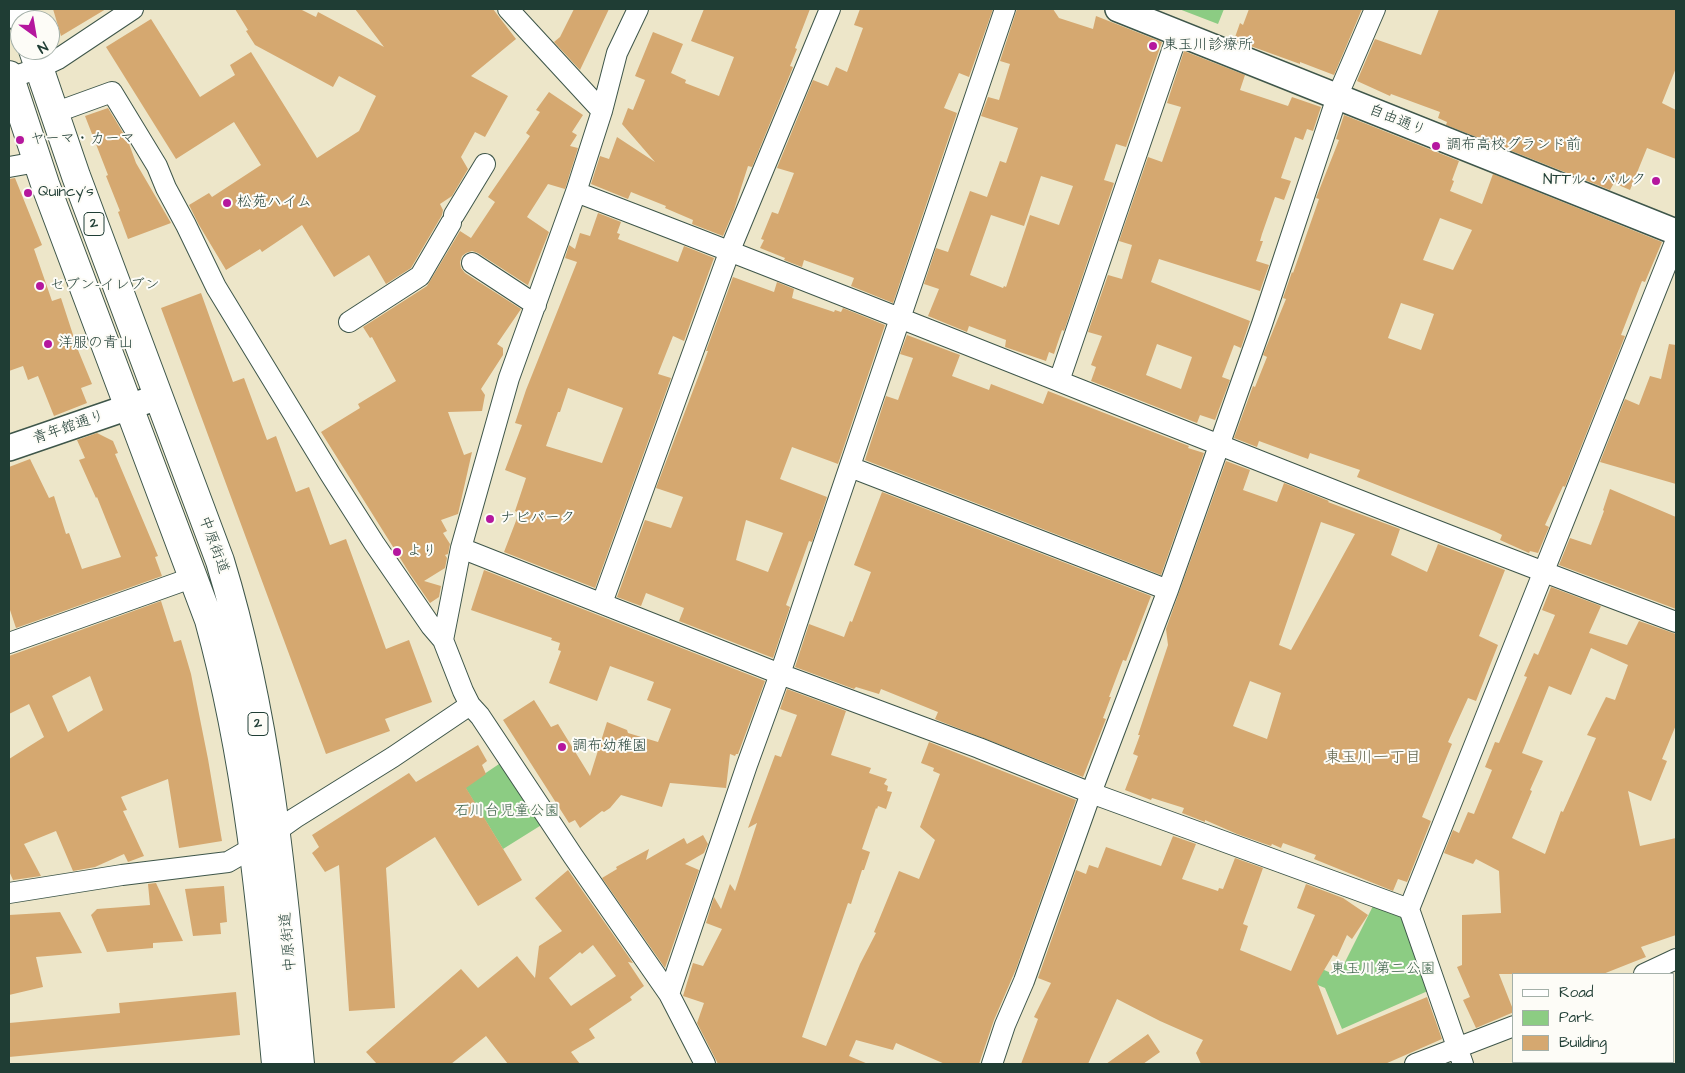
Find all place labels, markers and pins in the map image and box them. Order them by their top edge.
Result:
place label: 東玉川診療所 [1163,37,1253,55]
marker: 東玉川診療所 [1147,40,1159,52]
place label: ヤーマ・カーマ [30,131,135,149]
marker: ヤーマ・カーマ [14,134,26,146]
place label: 調布高校グランド前 [1446,137,1581,155]
marker: 調布高校グランド前 [1430,140,1442,152]
place label: NTTル・パルク [1543,172,1646,190]
marker: NTTル・パルク [1650,175,1662,187]
place label: Quincy's [38,184,94,202]
marker: Quincy's [22,187,34,199]
place label: 松苑ハイム [237,194,312,212]
marker: 松苑ハイム [221,197,233,209]
place label: セブン-イレブン [50,277,160,295]
marker: セブン-イレブン [34,280,46,292]
place label: 洋服の青山 [58,335,133,353]
marker: 洋服の青山 [42,338,54,350]
place label: ナビパーク [500,510,575,528]
marker: ナビパーク [484,513,496,525]
place label: より [407,543,437,561]
marker: より [391,546,403,558]
place label: 調布幼稚園 [572,738,647,756]
marker: 調布幼稚園 [556,741,568,753]

